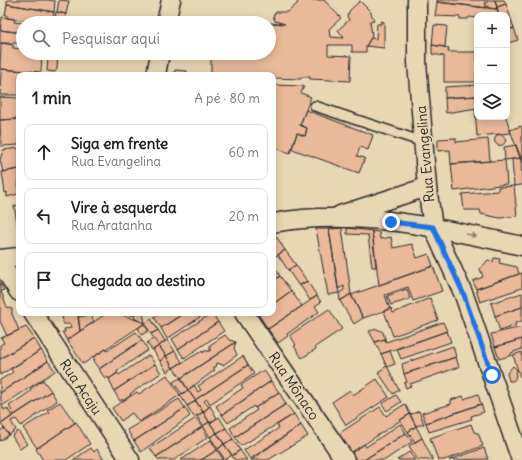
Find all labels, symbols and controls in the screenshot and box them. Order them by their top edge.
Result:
map controls [474,12,510,120]
button: + [474,12,510,48]
search box [16,16,276,60]
icon: search [30,27,52,49]
text: Pesquisar aqui [62,29,160,48]
button: − [474,48,510,84]
button: layers [474,84,510,120]
text: 1 min [32,87,71,109]
text: A pé · 80 m [195,90,260,107]
street label: Rua Evangelina [412,105,438,203]
text: Siga em frente [71,134,168,153]
icon: ahead [33,141,55,163]
text: 60 m [228,144,259,161]
text: Rua Evangelina [71,153,161,170]
text: Vire à esquerda [71,198,177,217]
icon: left [33,205,55,227]
text: 20 m [229,208,259,225]
route end [382,213,400,231]
text: Rua Aratanha [71,217,152,234]
one-way arrow [465,233,478,239]
icon: arrive [33,269,55,291]
text: Chegada ao destino [71,271,205,290]
street label: Rua Mônaco [265,349,323,424]
street label: Rua Acaju [56,356,106,418]
route start [483,366,501,384]

